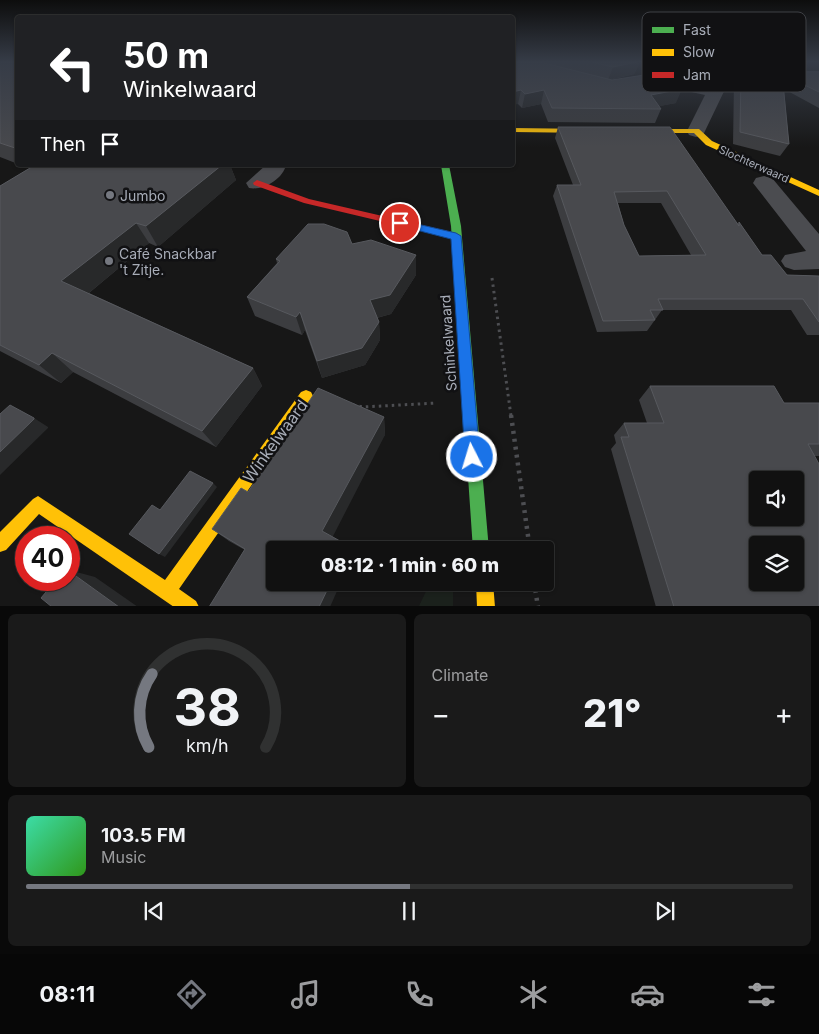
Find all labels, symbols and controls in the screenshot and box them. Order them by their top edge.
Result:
legend [642,12,806,92]
text: Fast [683,21,711,38]
text: 50 m [123,34,209,76]
icon: left [40,35,105,100]
text: Slow [683,43,715,60]
text: Jam [683,66,711,83]
text: Winkelwaard [123,76,257,102]
icon: arrive [96,130,124,158]
text: Then [40,133,86,156]
street label: Slochterwaard [717,142,791,186]
place label: Jumbo [120,187,166,204]
marker: Jumbo [104,189,116,201]
pin [379,202,421,244]
icon: arrive [386,209,414,237]
place label: Café Snackbar 't Zitje. [119,245,217,278]
marker: Café Snackbar 't Zitje. [103,255,115,267]
street label: Schinkelwaard [436,294,460,392]
street label: Winkelwaard [238,396,312,486]
position arrow [445,430,497,482]
map controls [749,471,804,591]
button: sound [749,471,804,526]
speed limit sign: 40 [15,526,80,591]
button: layers [749,536,804,591]
text: 08:12 · 1 min · 60 m [321,554,499,577]
text: Climate [432,665,488,685]
text: 38 [173,676,240,739]
text: 21° [583,690,642,736]
text: − [432,697,450,731]
text: + [774,697,793,731]
text: km/h [186,735,228,756]
text: 103.5 FM [101,824,186,847]
text: Music [101,847,146,867]
icon: previous [140,897,168,925]
icon: pause [395,897,423,925]
icon: next [651,897,679,925]
icon: directions [174,977,209,1012]
icon: music [288,977,323,1012]
icon: phone [402,977,437,1012]
icon: climate [516,977,551,1012]
icon: car [630,977,665,1012]
icon: filters [744,977,779,1012]
text: 08:11 [40,981,95,1007]

